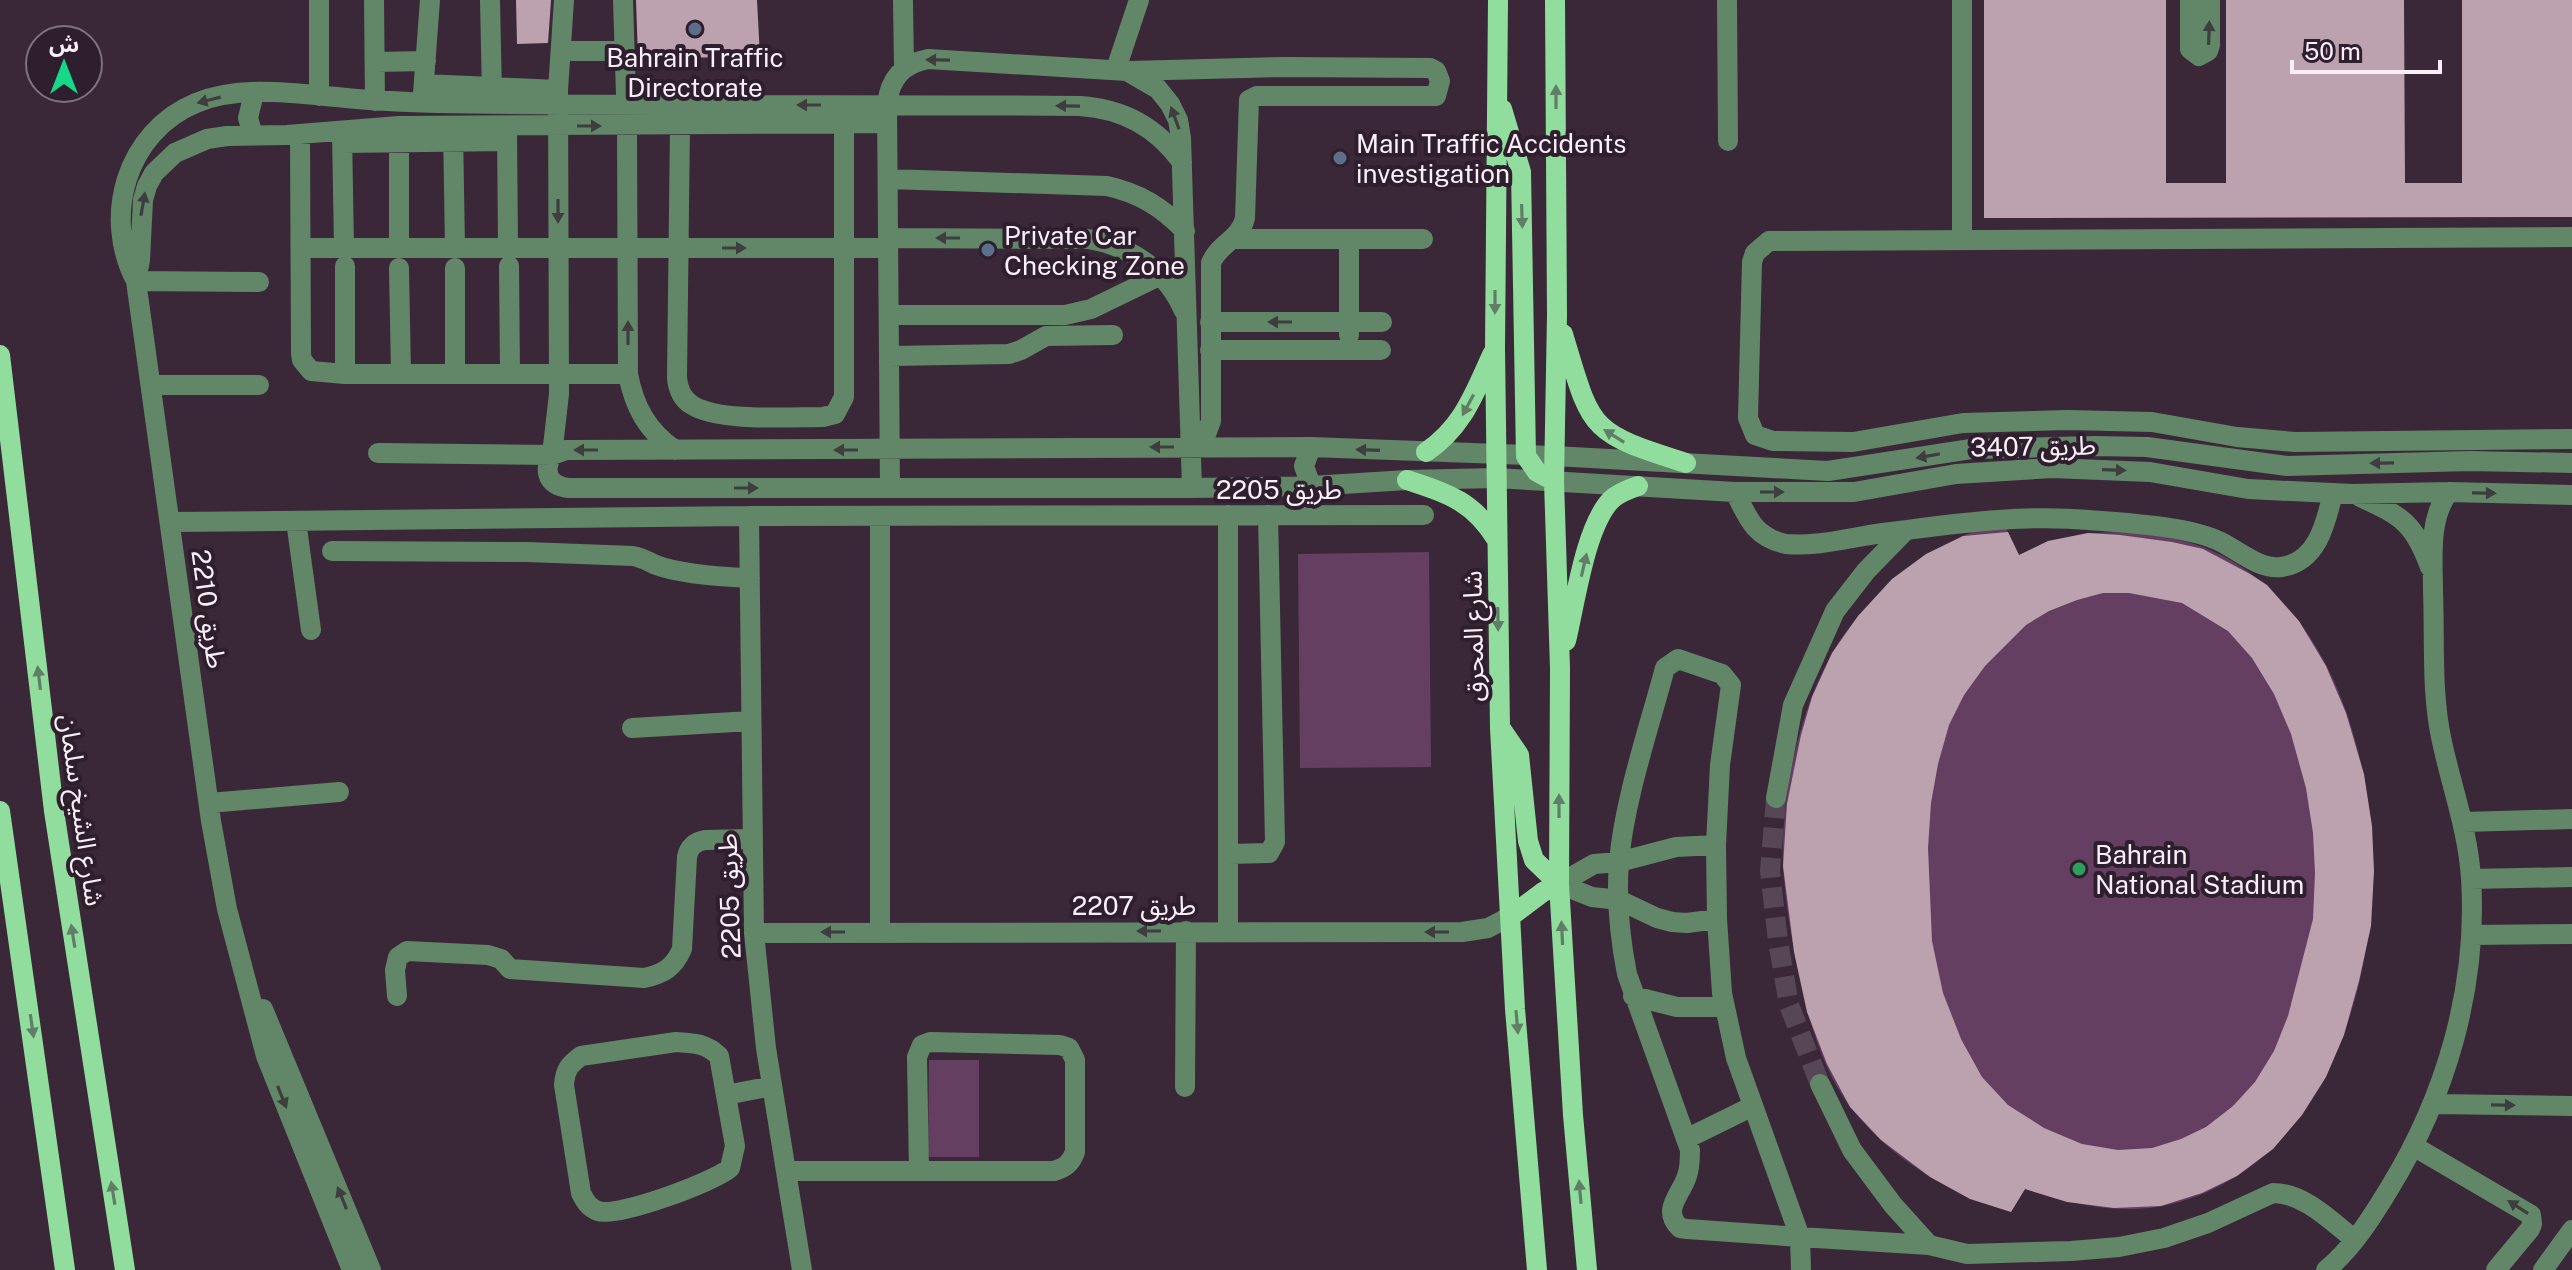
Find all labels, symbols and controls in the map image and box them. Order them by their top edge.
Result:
marker: Bahrain Traffic Directorate [686,20,704,38]
one-way arrow [2203,20,2216,45]
north arrow [24,24,104,104]
scale bar [2292,24,2440,74]
text: ش [49,31,79,57]
text: 50 m [2304,37,2361,65]
place label: Bahrain Traffic Directorate [606,42,784,103]
one-way arrow [925,54,950,66]
one-way arrow [1550,84,1562,109]
one-way arrow [196,94,221,106]
one-way arrow [796,99,821,111]
one-way arrow [1055,100,1080,112]
one-way arrow [1168,106,1181,130]
one-way arrow [577,120,602,132]
place label: Main Traffic Accidents investigation [1356,128,1626,189]
marker: Main Traffic Accidents investigation [1331,149,1349,167]
one-way arrow [138,191,150,216]
one-way arrow [552,199,564,224]
one-way arrow [1516,204,1529,229]
place label: Private Car Checking Zone [1004,220,1185,281]
one-way arrow [935,232,960,244]
marker: Private Car Checking Zone [979,241,997,259]
one-way arrow [722,242,747,254]
one-way arrow [1489,290,1501,315]
one-way arrow [1267,316,1292,328]
one-way arrow [622,320,634,345]
one-way arrow [1461,394,1474,417]
one-way arrow [1603,429,1625,443]
street label: طريق 3407 [1970,429,2096,464]
one-way arrow [1149,441,1174,453]
one-way arrow [1355,443,1380,456]
one-way arrow [573,444,598,456]
one-way arrow [833,444,858,456]
one-way arrow [1915,451,1940,463]
one-way arrow [2369,457,2394,470]
one-way arrow [2102,464,2127,477]
street label: طريق 2205 [1216,474,1342,506]
one-way arrow [734,482,759,494]
one-way arrow [1760,486,1785,498]
one-way arrow [2472,486,2497,499]
street label: طريق 2210 [184,548,233,671]
one-way arrow [1578,552,1591,577]
street label: شارع المحرق [1456,570,1494,702]
one-way arrow [1492,607,1505,632]
one-way arrow [32,665,45,690]
street label: شارع الشيخ سلمان [48,712,111,909]
one-way arrow [1553,793,1565,818]
street label: طريق 2205 [711,833,748,959]
place label: Bahrain National Stadium [2095,839,2304,900]
marker: Bahrain National Stadium [2070,860,2088,878]
street label: طريق 2207 [1072,890,1196,922]
one-way arrow [1555,920,1568,945]
one-way arrow [67,923,79,948]
one-way arrow [1136,925,1161,937]
one-way arrow [820,926,845,938]
one-way arrow [1424,926,1449,938]
one-way arrow [1510,1010,1523,1035]
one-way arrow [26,1014,39,1039]
one-way arrow [276,1085,289,1109]
one-way arrow [2491,1099,2516,1112]
one-way arrow [1573,1179,1586,1204]
one-way arrow [106,1180,119,1205]
one-way arrow [335,1186,348,1210]
one-way arrow [2508,1200,2529,1215]

